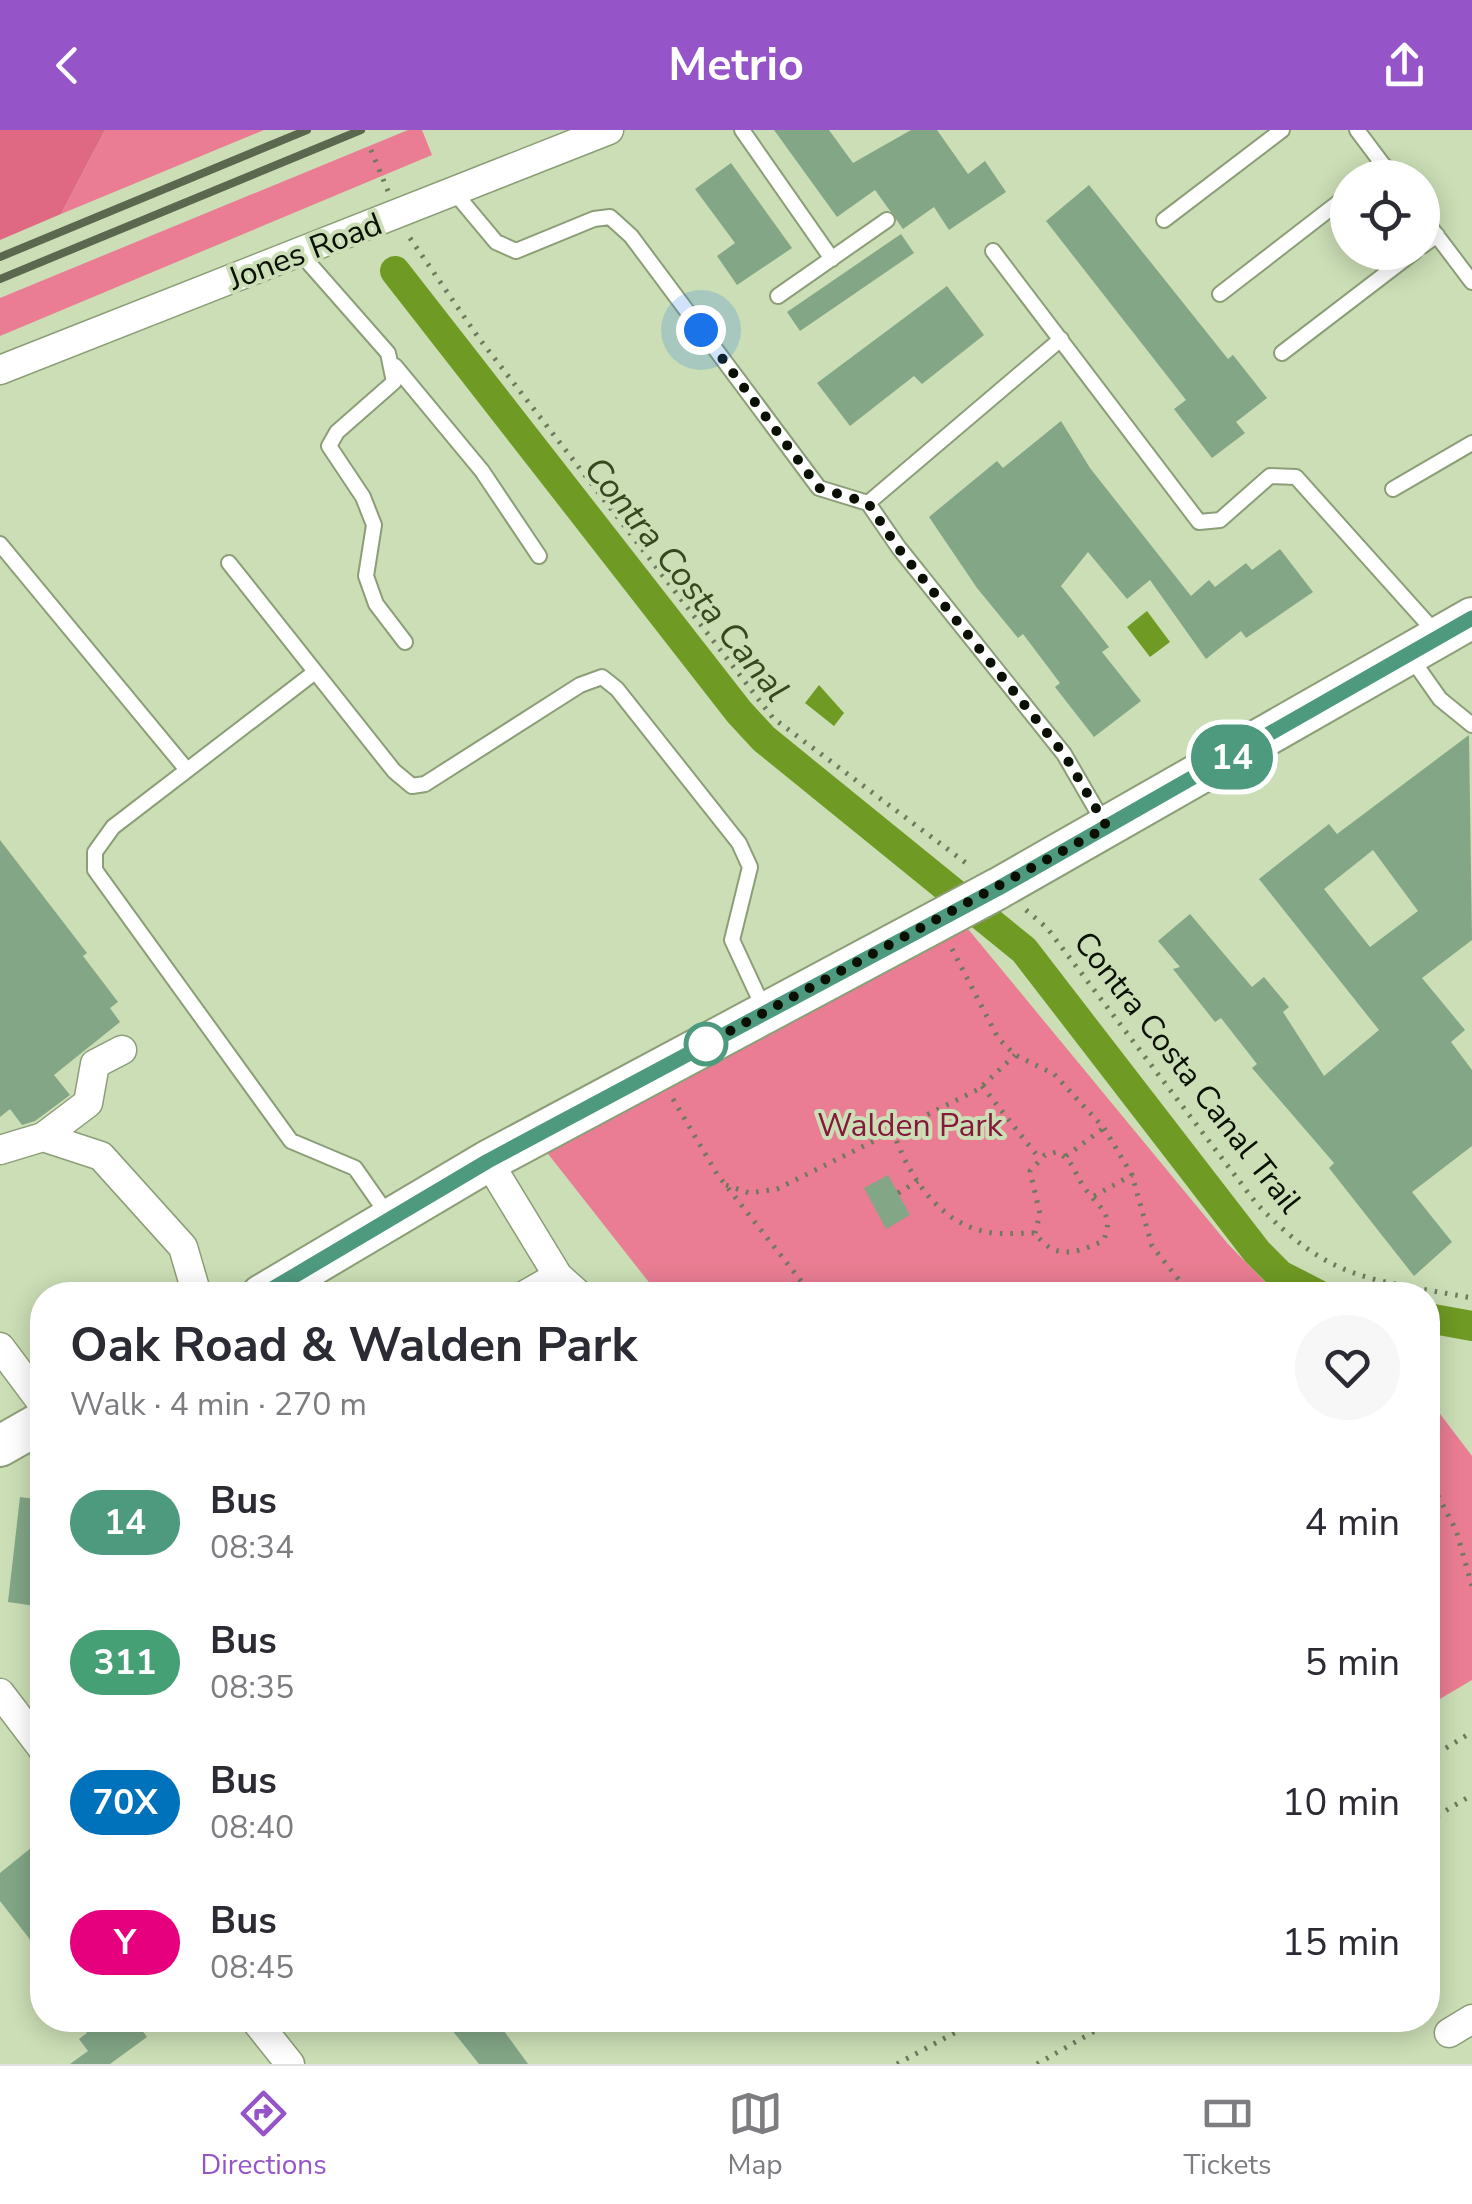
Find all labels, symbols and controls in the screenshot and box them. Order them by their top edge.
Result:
text: Metrio [668,35,804,96]
icon: back [40,38,95,93]
icon: share [1377,38,1432,93]
map controls [1330,160,1440,270]
button: locate [1330,160,1440,270]
street label: Jones Road [221,202,388,301]
your location [676,305,726,355]
water label: Contra Costa Canal [573,447,800,712]
line badge: 14 [1187,724,1277,790]
text: 14 [1211,734,1253,781]
street label: Contra Costa Canal Trail [1064,922,1312,1223]
unlabelled marker [685,1023,727,1065]
park label: Walden Park [817,1104,1004,1147]
text: Oak Road & Walden Park [70,1312,637,1378]
button: heart [1295,1315,1400,1420]
text: Walk · 4 min · 270 m [70,1383,367,1426]
text: Bus [210,1475,277,1526]
text: 4 min [1305,1497,1400,1548]
text: 14 [104,1499,146,1546]
text: 08:34 [210,1526,294,1569]
text: Bus [210,1615,277,1666]
text: 5 min [1305,1637,1400,1688]
text: 311 [93,1639,157,1686]
text: 08:35 [210,1666,294,1709]
text: Bus [210,1755,277,1806]
text: 10 min [1282,1777,1400,1828]
text: 70X [92,1779,158,1826]
text: 08:40 [210,1806,294,1849]
text: Bus [210,1895,277,1946]
text: 15 min [1282,1917,1400,1968]
text: Y [114,1919,136,1966]
text: 08:45 [210,1946,294,1989]
tab: Directions [200,2086,327,2184]
tab: Map [728,2086,783,2184]
tab: Tickets [1183,2086,1272,2184]

